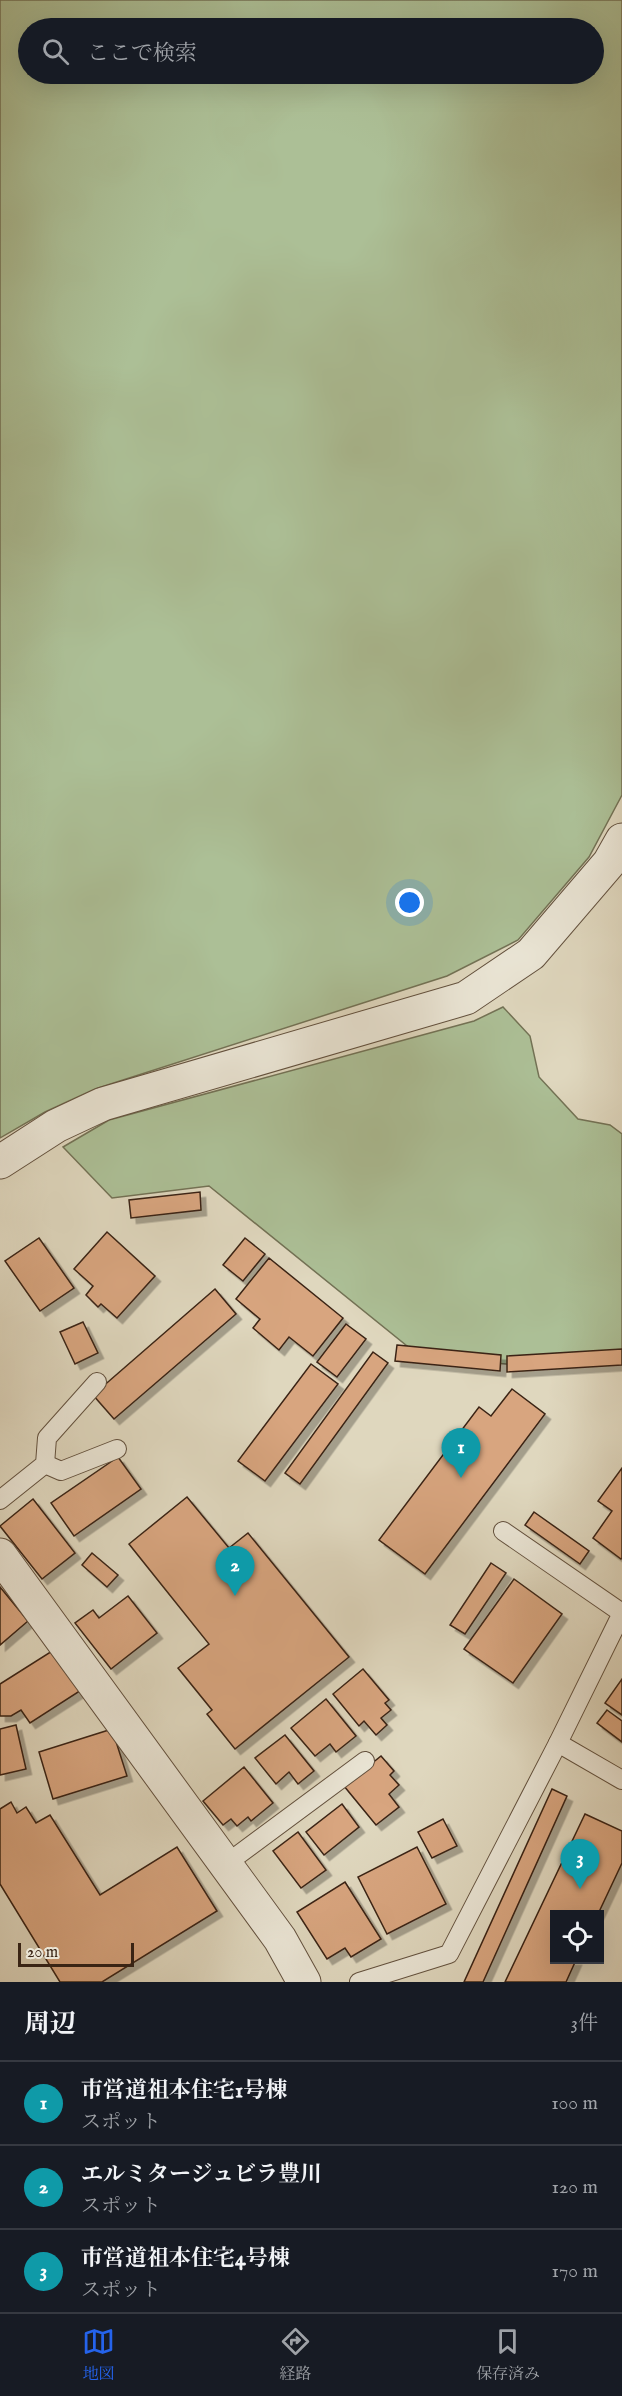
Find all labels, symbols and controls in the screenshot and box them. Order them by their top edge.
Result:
search box [18,18,604,84]
icon: search [39,35,72,68]
text: ここで検索 [87,40,197,68]
your location [395,888,424,917]
pin: 1 [442,1428,480,1478]
pin: 2 [216,1546,254,1596]
pin: 3 [560,1840,600,1889]
map controls [550,1910,604,1964]
button: locate [550,1910,604,1964]
scale bar [18,1940,134,1968]
text: 20 m [27,1943,58,1963]
text: 周辺 [24,2008,76,2041]
text: 3件 [571,2011,598,2036]
text: 市営道祖本住宅1号棟 [81,2077,287,2105]
text: 1 [40,2091,47,2116]
text: 100 m [551,2091,598,2116]
text: スポット [81,2110,161,2135]
text: エルミタージュビラ豊川 [81,2161,322,2189]
text: 2 [39,2175,48,2200]
text: 120 m [552,2175,598,2200]
text: スポット [81,2194,161,2219]
text: 市営道祖本住宅4号棟 [81,2245,290,2273]
text: 3 [40,2259,47,2284]
text: 170 m [552,2259,598,2284]
text: スポット [81,2278,161,2303]
tab: 地図 [82,2325,115,2385]
tab: 経路 [279,2325,312,2385]
tab: 保存済み [476,2325,540,2385]

